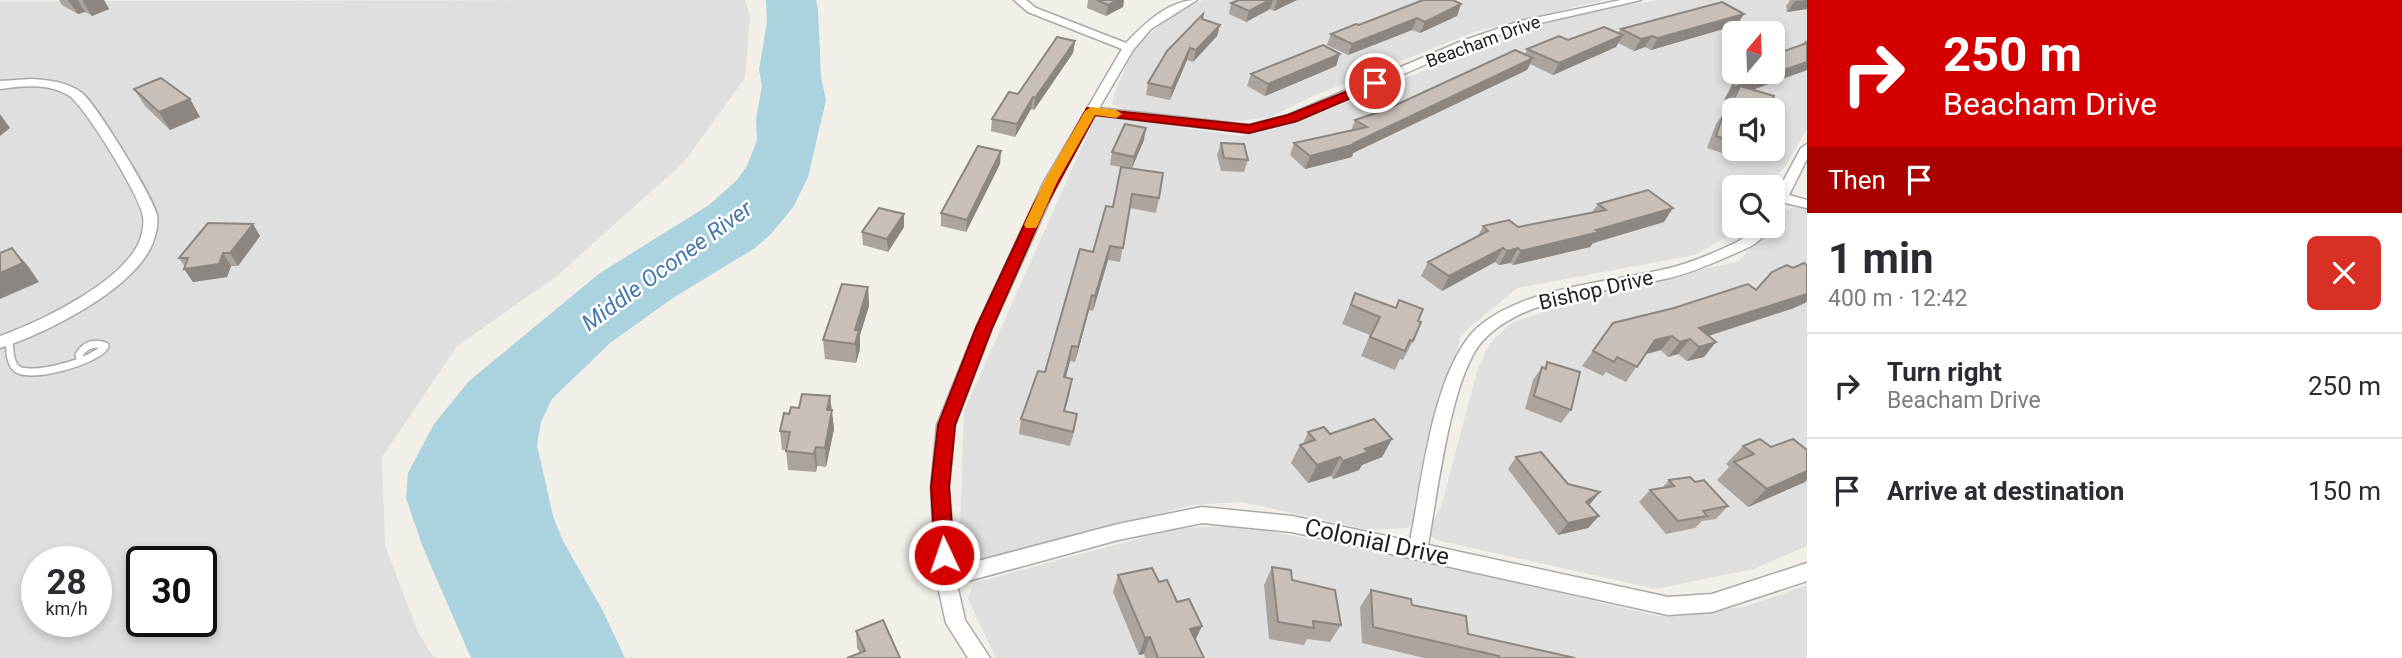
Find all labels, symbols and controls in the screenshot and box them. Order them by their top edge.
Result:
street label: Beacham Drive [1423,11,1543,71]
north arrow [1722,21,1785,84]
map controls [1722,21,1785,238]
text: 250 m [1943,26,2082,83]
icon: right [1828,28,1919,119]
pin [1345,53,1405,113]
icon: arrive [1356,64,1394,102]
text: Beacham Drive [1943,85,2157,123]
button: sound [1722,98,1785,161]
icon: arrive [1900,161,1938,199]
text: Then [1828,165,1886,195]
button: search [1722,175,1785,238]
water label: Middle Oconee River [577,194,758,337]
text: 1 min [1828,234,1934,283]
button: close [2307,236,2381,310]
street label: Bishop Drive [1536,265,1656,315]
text: 400 m · 12:42 [1828,285,1967,312]
text: Turn right [1887,357,2002,387]
icon: right [1828,367,1866,405]
text: 250 m [2308,371,2381,401]
text: Beacham Drive [1887,387,2041,414]
icon: arrive [1828,472,1866,510]
text: Arrive at destination [1887,476,2124,506]
text: 150 m [2308,476,2381,506]
street label: Colonial Drive [1302,513,1452,571]
position arrow [907,518,981,592]
speed limit sign: 30 [126,546,217,637]
text: 28 [46,562,87,603]
text: km/h [45,598,88,619]

